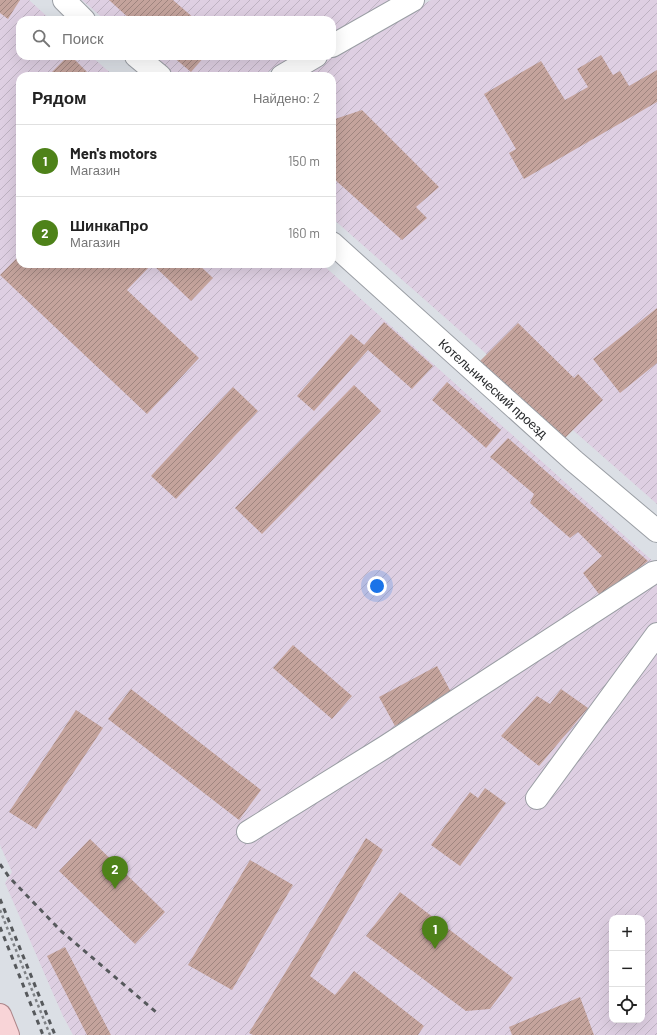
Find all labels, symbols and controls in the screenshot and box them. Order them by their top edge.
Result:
search box [16,16,336,60]
icon: search [30,27,52,49]
text: Поиск [62,29,104,47]
text: Рядом [32,87,87,107]
text: Найдено: 2 [253,90,320,106]
text: Men's motors [70,144,157,162]
text: 1 [43,153,47,169]
text: 150 m [288,153,320,169]
text: Магазин [70,162,120,178]
text: ШинкаПро [70,216,148,234]
text: 2 [41,225,49,241]
text: 160 m [288,225,320,241]
text: Магазин [70,234,120,250]
street label: Котельнический проезд [435,335,551,442]
your location [367,576,387,596]
pin: 2 [102,856,128,889]
map controls [609,915,645,1023]
button: + [609,915,645,951]
pin: 1 [422,916,448,949]
button: − [609,951,645,987]
button: locate [609,987,645,1023]

